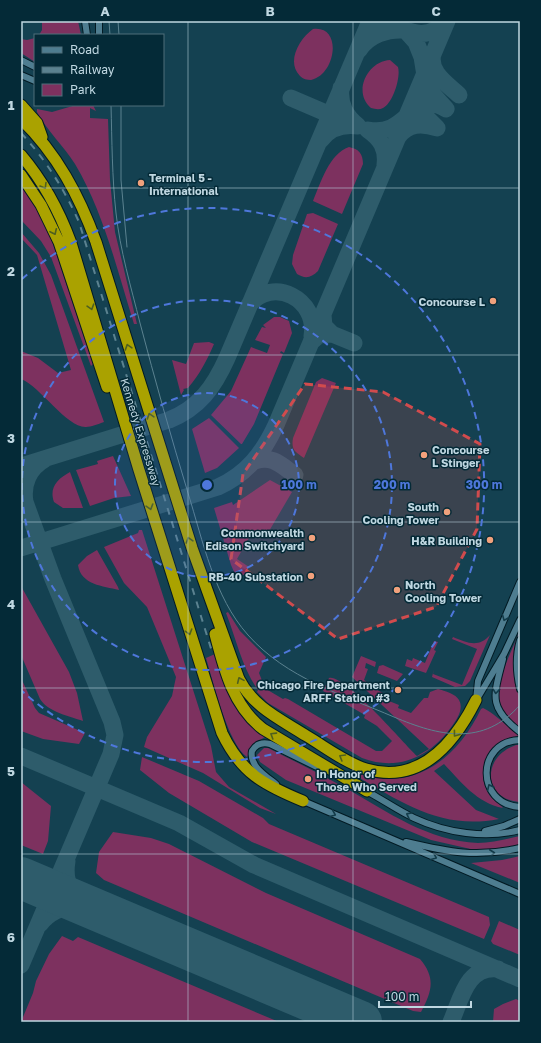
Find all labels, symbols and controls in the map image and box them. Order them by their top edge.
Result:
text: A [100,3,110,19]
text: B [265,3,275,19]
text: C [431,3,441,19]
legend [34,34,164,106]
text: Road [70,42,99,57]
text: Railway [70,62,115,77]
text: Park [70,82,96,97]
text: 1 [8,97,15,113]
place label: Terminal 5 - International [149,171,219,197]
marker: Terminal 5 - International [136,178,146,188]
one-way arrow [39,182,47,189]
one-way arrow [49,228,57,236]
text: 2 [7,263,15,279]
place label: Concourse L [419,295,486,308]
marker: Concourse L [488,296,498,306]
one-way arrow [86,303,95,310]
one-way arrow [124,344,133,351]
street label: Kennedy Expressway [118,377,164,487]
one-way arrow [146,412,155,419]
text: 3 [7,430,15,446]
place label: Concourse L Stinger [432,443,490,469]
marker: Concourse L Stinger [419,450,429,460]
text: 100 m [281,477,317,492]
text: 200 m [374,477,410,492]
text: 300 m [466,477,502,492]
centre of rings [200,478,214,492]
place label: South Cooling Tower [362,500,440,526]
one-way arrow [146,504,154,511]
marker: South Cooling Tower [442,507,452,517]
place label: Commonwealth Edison Switchyard [205,526,304,552]
marker: Commonwealth Edison Switchyard [307,533,317,543]
place label: H&R Building [411,534,482,547]
marker: H&R Building [485,535,495,545]
one-way arrow [185,537,194,544]
place label: RB-40 Substation [208,570,303,583]
marker: RB-40 Substation [306,571,316,581]
place label: North Cooling Tower [405,578,482,604]
marker: North Cooling Tower [392,585,402,595]
text: 4 [7,596,15,612]
one-way arrow [502,614,510,621]
one-way arrow [184,628,193,635]
one-way arrow [237,677,245,685]
place label: Chicago Fire Department ARFF Station #3 [257,678,391,704]
marker: Chicago Fire Department ARFF Station #3 [393,685,403,695]
one-way arrow [491,688,500,694]
one-way arrow [453,730,461,737]
one-way arrow [270,733,277,740]
one-way arrow [339,755,346,762]
text: 5 [7,763,15,779]
place label: In Honor of Those Who Served [316,767,417,793]
marker: In Honor of Those Who Served [303,774,313,784]
one-way arrow [487,783,495,791]
one-way arrow [329,810,336,818]
one-way arrow [406,812,413,820]
one-way arrow [489,849,496,858]
one-way arrow [431,853,438,861]
text: 6 [7,929,15,945]
scale bar [379,983,471,1009]
text: 100 m [385,989,419,1004]

